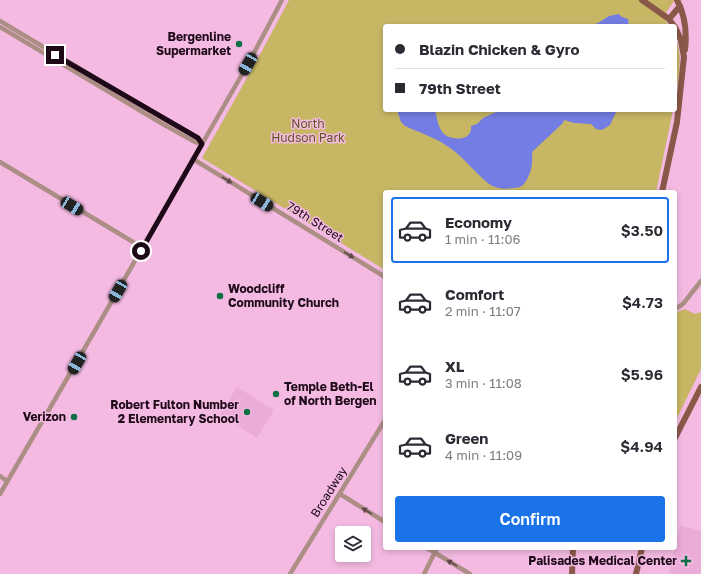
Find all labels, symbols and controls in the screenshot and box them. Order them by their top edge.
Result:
place label: Bergenline Supermarket [156,29,231,58]
marker: Bergenline Supermarket [234,39,244,49]
text: Blazin Chicken & Gyro [419,40,579,58]
route end [46,46,64,64]
car [237,51,259,77]
text: 79th Street [419,79,501,97]
park label: North Hudson Park [271,116,345,145]
one-way arrow [221,176,233,183]
car [249,191,275,213]
car [59,195,85,217]
street label: 79th Street [284,198,347,245]
icon: car [397,212,433,248]
text: Economy [445,213,512,231]
text: $3.50 [621,221,663,239]
text: 1 min · 11:06 [445,231,520,247]
route start [132,242,150,260]
one-way arrow [344,251,354,259]
car [107,278,129,304]
place label: Woodcliff Community Church [228,281,339,310]
icon: car [397,284,433,320]
text: Comfort [445,285,504,303]
marker: Woodcliff Community Church [215,291,225,301]
text: $4.73 [622,293,663,311]
text: 2 min · 11:07 [445,303,521,319]
car [66,350,88,376]
icon: car [397,356,433,392]
text: XL [445,357,464,375]
text: $5.96 [621,365,663,383]
text: 3 min · 11:08 [445,375,522,391]
place label: Temple Beth-El of North Bergen [284,379,377,408]
marker: Temple Beth-El of North Bergen [271,389,281,399]
place label: Robert Fulton Number 2 Elementary School [110,397,239,426]
marker: Robert Fulton Number 2 Elementary School [242,407,252,417]
place label: Verizon [23,409,66,424]
marker: Verizon [69,412,79,422]
icon: car [397,428,433,464]
text: Green [445,429,488,447]
text: $4.94 [620,437,663,455]
text: 4 min · 11:09 [445,447,522,463]
street label: Broadway [307,463,350,520]
button: Confirm [395,496,665,542]
one-way arrow [361,507,373,514]
map controls [335,526,371,562]
button: layers [335,526,371,562]
place label: Palisades Medical Center [528,553,677,568]
marker: Palisades Medical Center [680,555,692,567]
one-way arrow [446,560,458,567]

